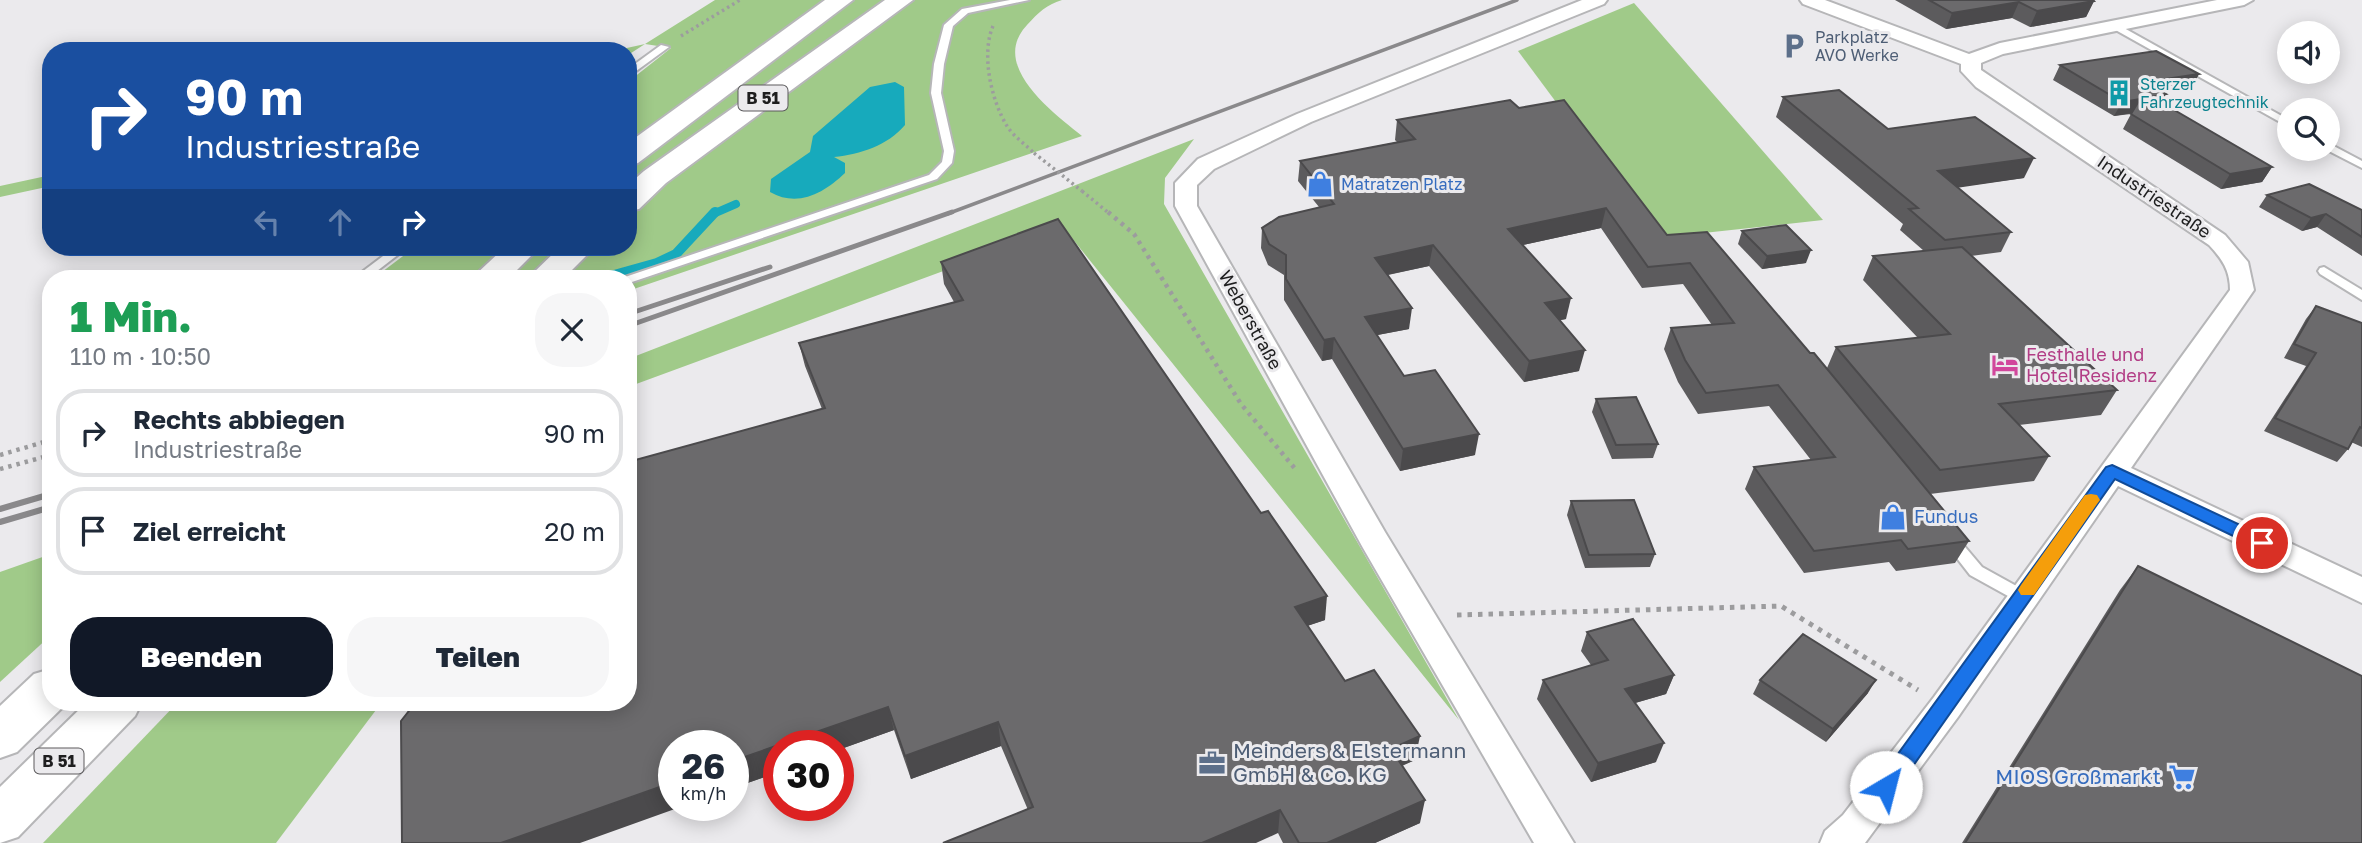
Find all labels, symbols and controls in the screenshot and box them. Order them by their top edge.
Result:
map controls [2277,21,2340,161]
button: sound [2277,21,2340,84]
place label: Parkplatz AVO Werke [1815,27,1899,65]
parking icon: Parkplatz AVO Werke [1779,31,1809,61]
text: 90 m [185,67,303,126]
icon: right [70,70,161,161]
place label: Sterzer Fahrzeugtechnik [2140,74,2269,112]
building icon: Sterzer Fahrzeugtechnik [2104,78,2134,108]
road number: B 51 [738,86,788,110]
button: search [2277,98,2340,161]
text: Industriestraße [185,127,420,165]
street label: Industriestraße [2094,150,2216,242]
shop icon: Matratzen Platz [1305,169,1335,199]
place label: Matratzen Platz [1341,174,1462,194]
icon: left [248,203,286,241]
icon: ahead [321,203,359,241]
icon: right [394,203,432,241]
street label: Weberstraße [1215,266,1287,373]
text: 1 Min. [70,291,192,341]
button: close [535,293,609,367]
text: 110 m · 10:50 [70,342,211,370]
place label: Festhalle und Hotel Residenz [2026,343,2157,386]
hotel icon: Festhalle und Hotel Residenz [1990,350,2020,380]
text: Rechts abbiegen [133,404,345,435]
icon: right [74,414,112,452]
text: 90 m [544,418,605,449]
text: Industriestraße [133,435,302,463]
shop icon: Fundus [1878,502,1908,532]
place label: Fundus [1914,505,1978,527]
icon: arrive [74,512,112,550]
pin [2232,513,2292,573]
text: Ziel erreicht [133,516,286,547]
text: 20 m [544,516,605,547]
icon: arrive [2243,524,2281,562]
button: Beenden [70,617,333,697]
button: Teilen [347,617,609,697]
speed limit sign: 30 [763,730,854,821]
place label: Meinders & Elstermann GmbH & Co. KG [1233,737,1466,787]
text: 26 [682,745,725,787]
road number: B 51 [34,748,84,774]
office icon: Meinders & Elstermann GmbH & Co. KG [1197,748,1227,778]
position arrow [1849,750,1923,824]
supermarket icon: MIOS Großmarkt [2167,762,2197,792]
place label: MIOS Großmarkt [1995,763,2161,789]
text: km/h [681,782,726,804]

